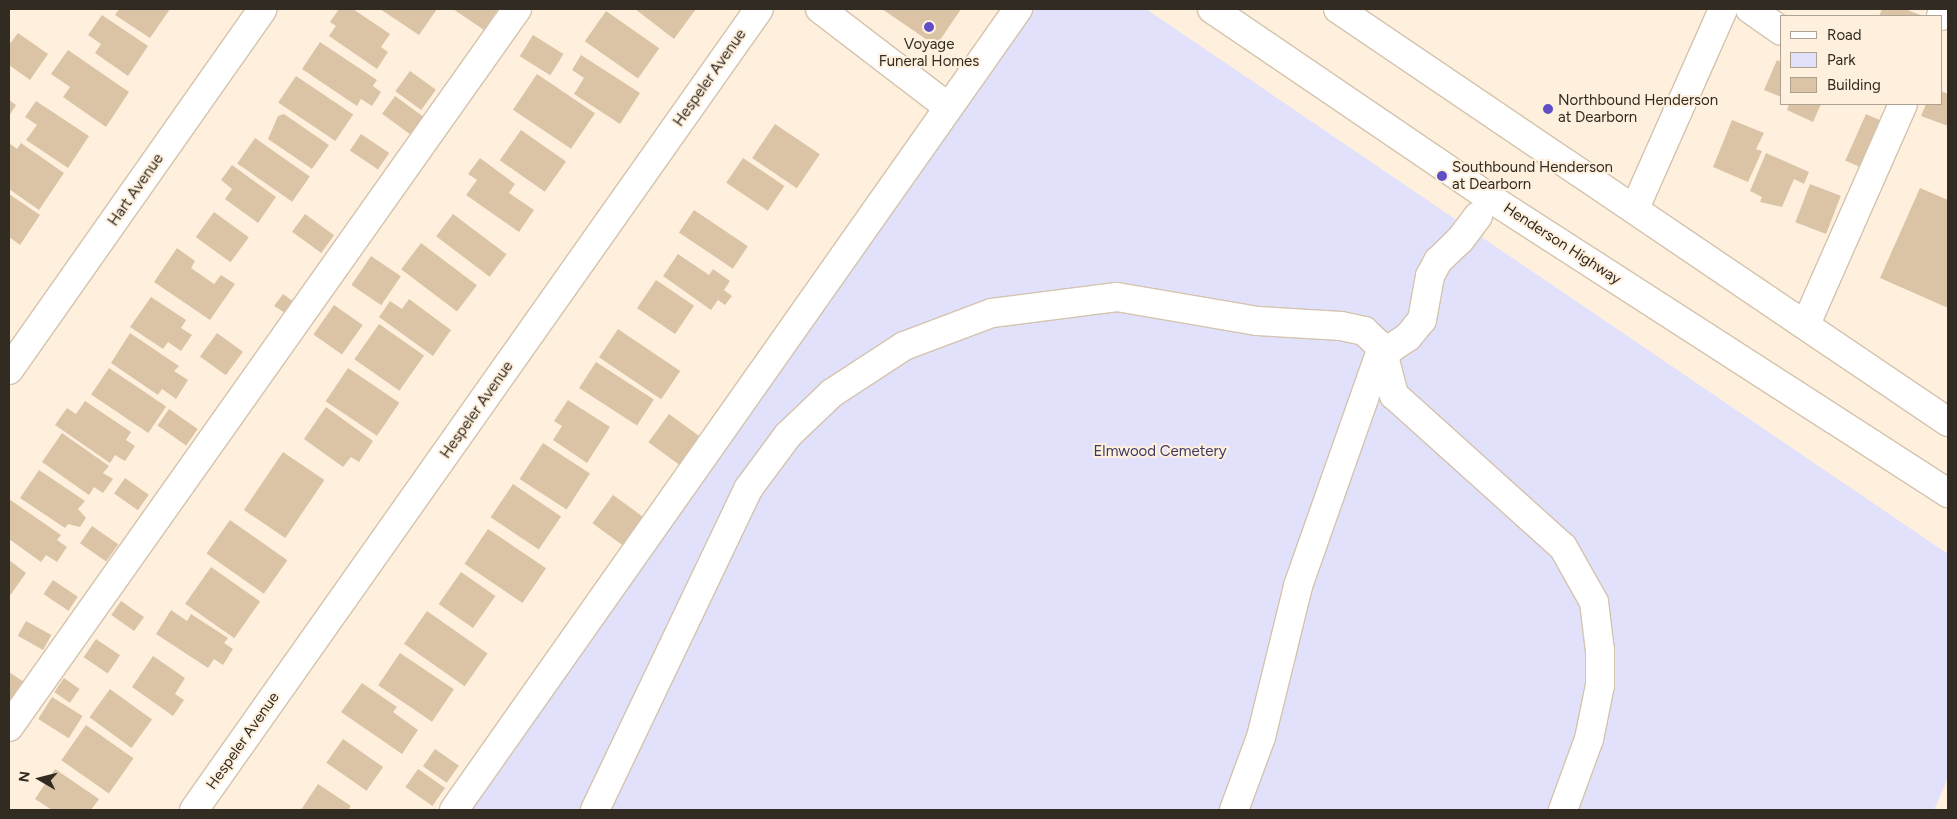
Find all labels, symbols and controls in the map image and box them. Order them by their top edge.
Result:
legend [1780,15,1942,105]
marker: Voyage Funeral Homes [923,21,935,33]
street label: Hespeler Avenue [670,26,750,130]
text: Road [1827,26,1862,44]
place label: Voyage Funeral Homes [879,35,979,70]
text: Park [1827,51,1856,69]
text: Building [1827,76,1881,94]
place label: Northbound Henderson at Dearborn [1558,91,1718,126]
marker: Northbound Henderson at Dearborn [1542,103,1554,115]
street label: Hart Avenue [105,150,167,230]
place label: Southbound Henderson at Dearborn [1452,158,1613,193]
marker: Southbound Henderson at Dearborn [1436,170,1448,182]
street label: Henderson Highway [1500,199,1624,289]
street label: Hespeler Avenue [437,358,517,462]
park label: Elmwood Cemetery [1093,443,1227,461]
street label: Hespeler Avenue [203,689,283,793]
north arrow [15,754,65,804]
text: N [15,770,34,783]

